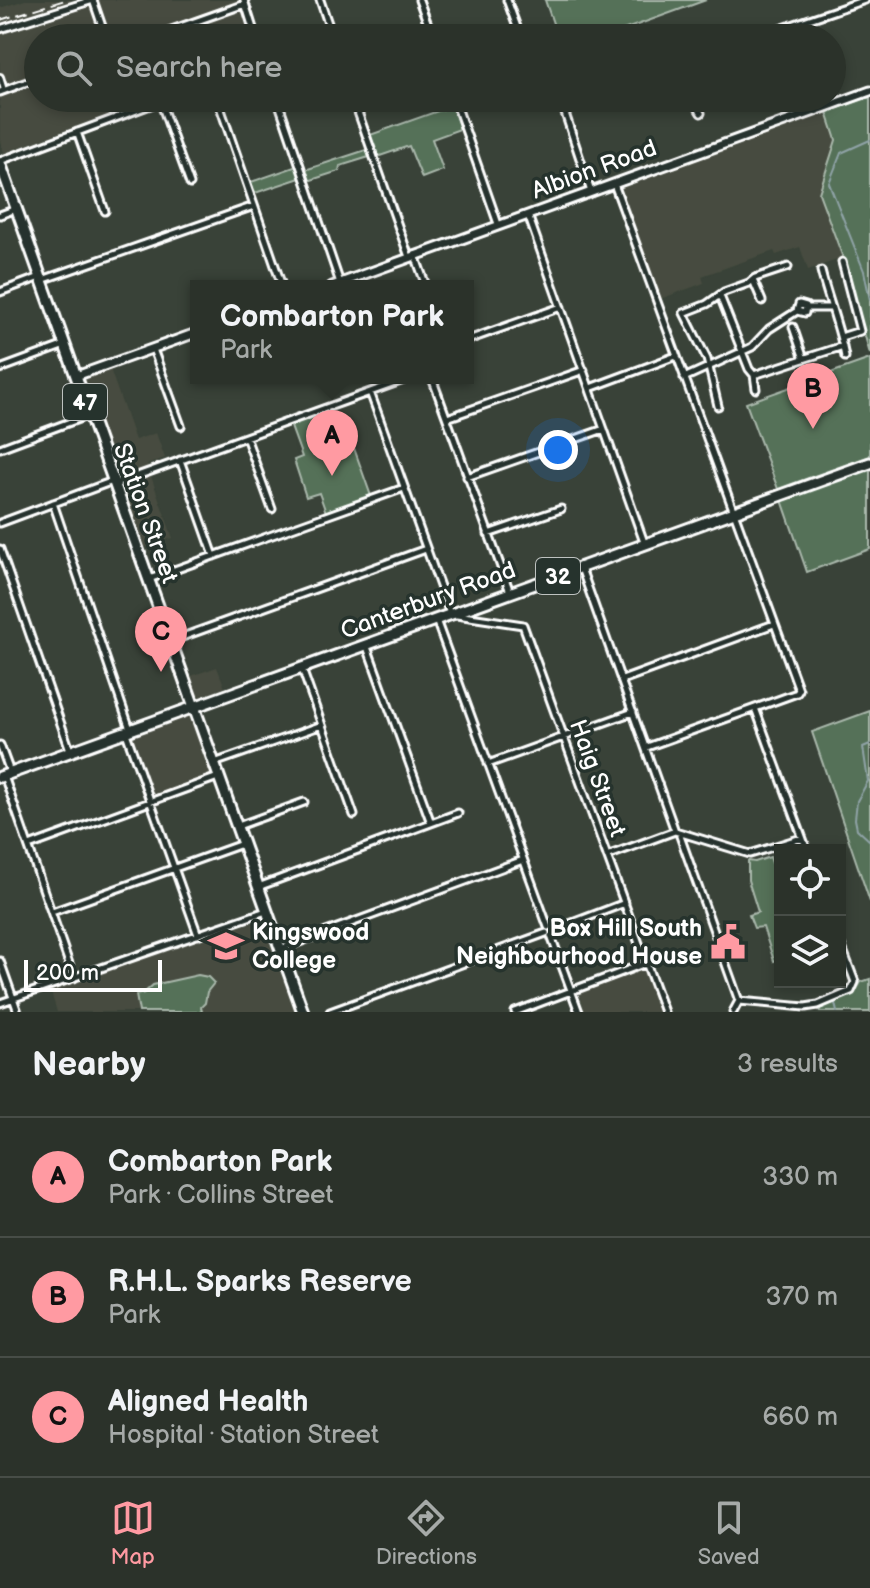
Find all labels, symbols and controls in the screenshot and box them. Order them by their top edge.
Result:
search box [24,24,846,112]
icon: search [52,46,96,90]
text: Search here [116,50,282,86]
street label: Albion Road [528,133,661,205]
popup [190,280,474,384]
text: Combarton Park [220,299,444,335]
text: Park [220,335,272,366]
pin: B [787,363,839,429]
road number: 47 [63,384,107,420]
pin: A [306,410,358,476]
your location [538,430,578,470]
street label: Station Street [107,439,184,588]
street label: Canterbury Road [337,555,520,646]
road number: 32 [536,558,580,594]
pin: C [135,606,187,672]
street label: Haig Street [563,716,632,841]
map controls [774,844,846,988]
button: locate [774,844,846,916]
place label: Box Hill South Neighbourhood House [456,914,702,971]
button: layers [774,916,846,988]
place label: Kingswood College [252,918,369,975]
public building icon: Box Hill South Neighbourhood House [709,923,747,961]
school or university icon: Kingswood College [207,927,245,965]
scale bar [24,956,162,992]
text: 200 m [36,960,99,987]
text: Nearby [32,1044,146,1085]
text: 3 results [737,1049,838,1080]
text: Combarton Park [108,1144,332,1180]
text: A [50,1162,66,1193]
text: 330 m [762,1162,838,1193]
text: Park · Collins Street [108,1180,333,1211]
text: R.H.L. Sparks Reserve [108,1264,412,1300]
text: B [49,1282,67,1313]
text: 370 m [765,1282,838,1313]
text: Park [108,1300,160,1331]
text: Aligned Health [108,1384,308,1420]
text: C [49,1402,67,1433]
text: 660 m [762,1402,838,1433]
text: Hospital · Station Street [108,1420,379,1451]
tab: Map [110,1496,155,1571]
tab: Directions [376,1496,477,1571]
tab: Saved [698,1496,760,1571]

